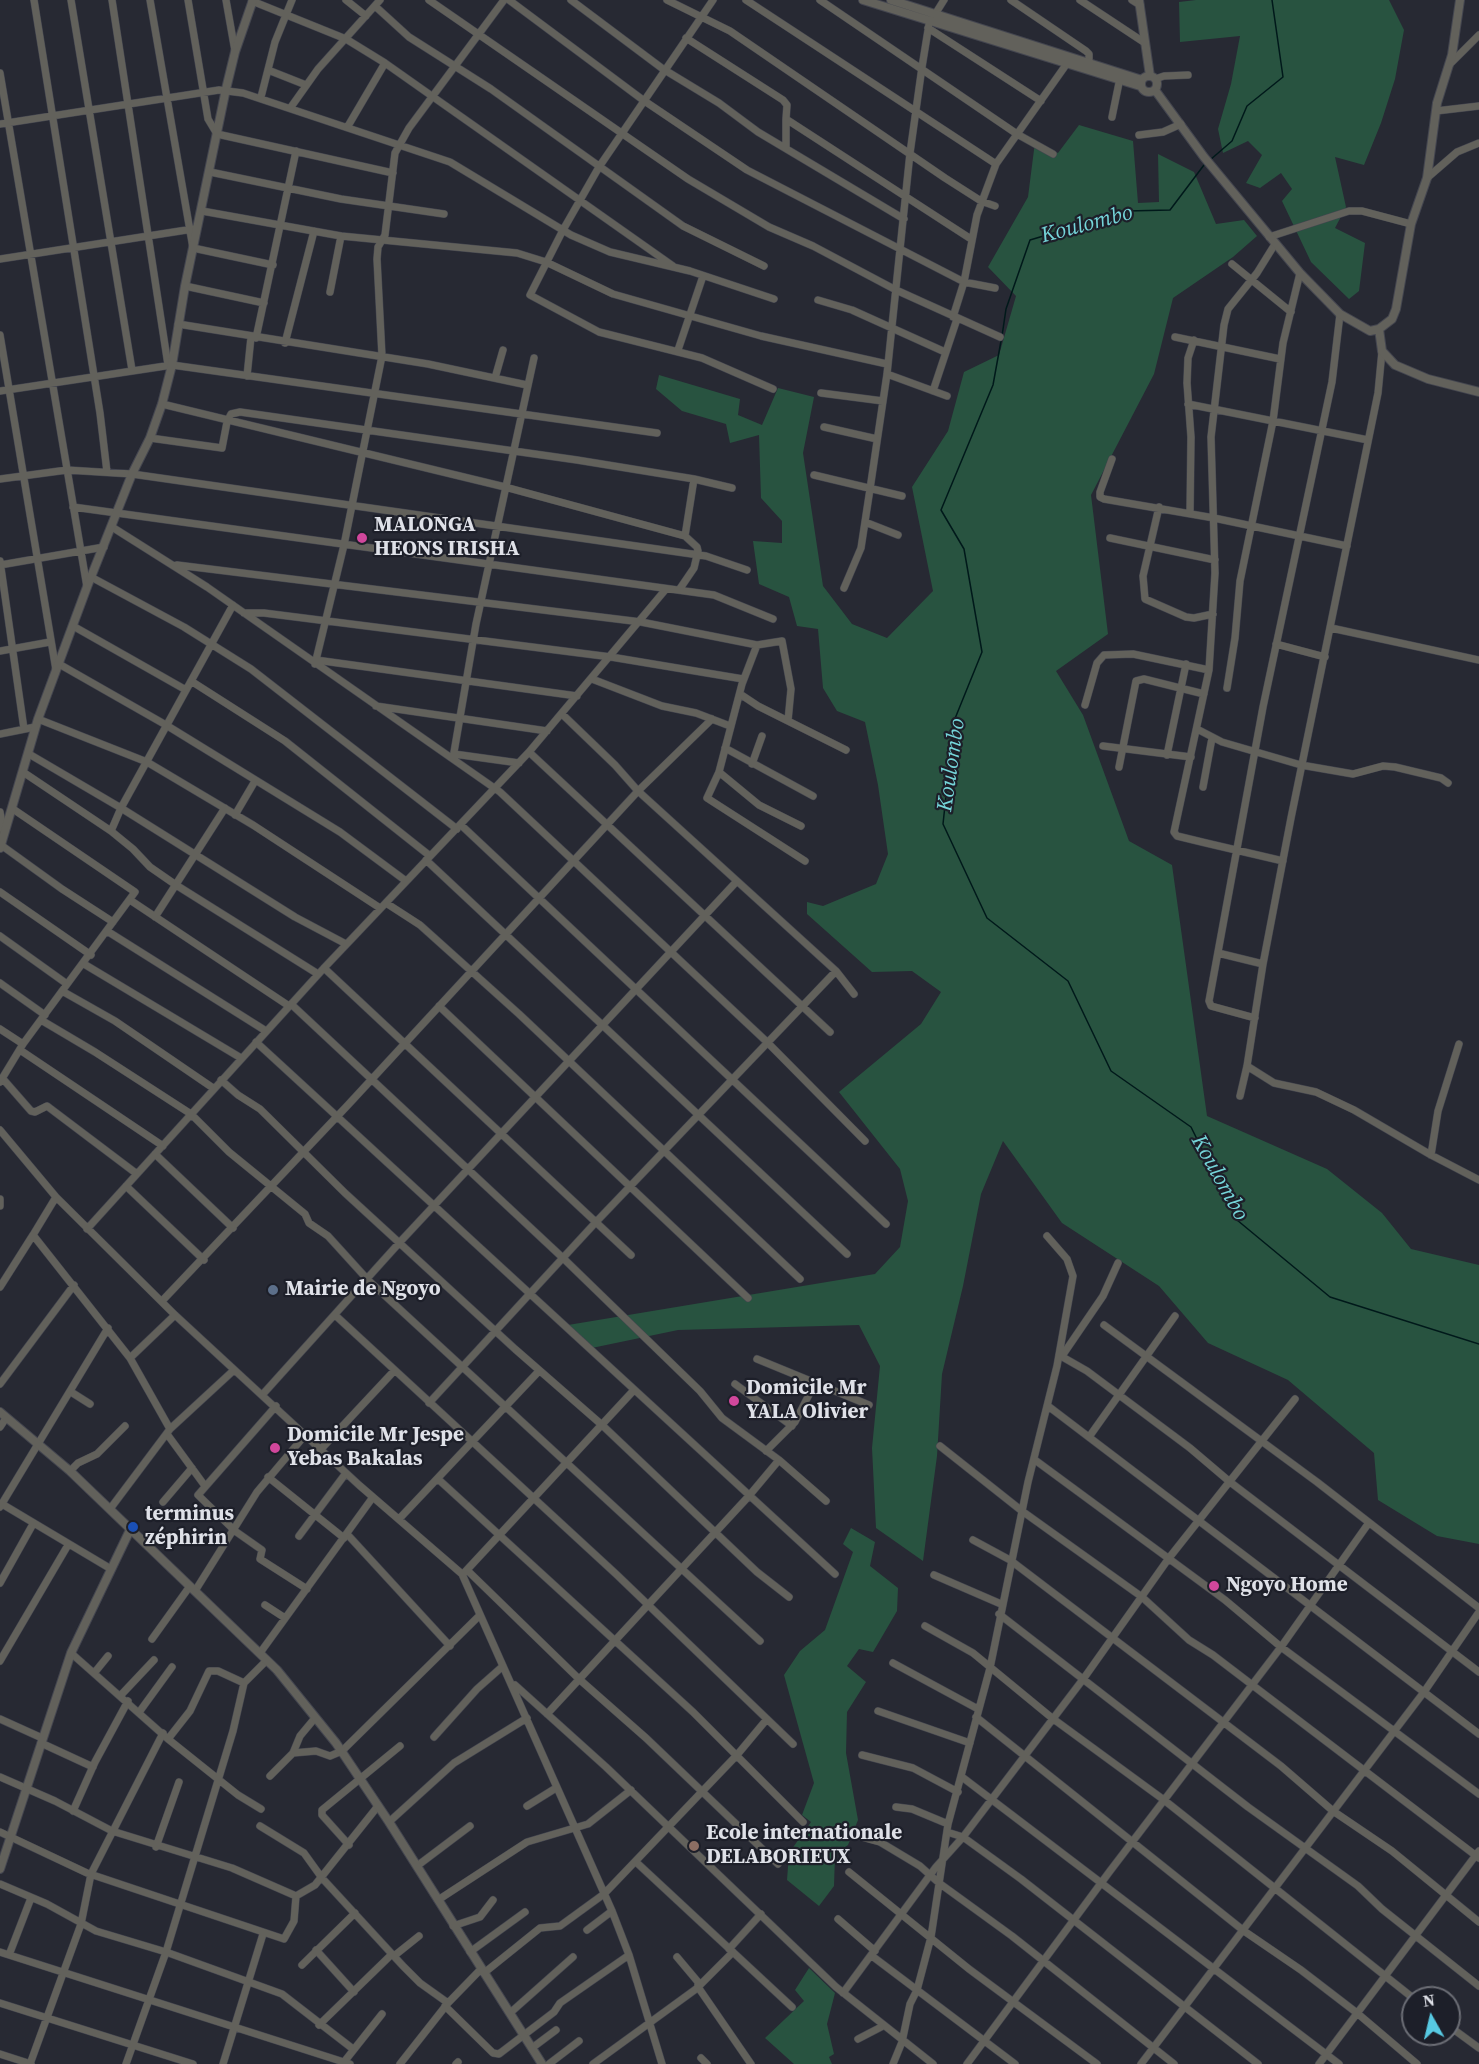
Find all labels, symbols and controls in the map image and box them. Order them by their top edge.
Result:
water label: Koulombo [1038,200,1136,250]
place label: MALONGA HEONS IRISHA [374,513,520,563]
marker: MALONGA HEONS IRISHA [355,531,369,545]
water label: Koulombo [932,717,972,813]
water label: Koulombo [1185,1131,1253,1225]
place label: Mairie de Ngoyo [285,1277,441,1303]
marker: Mairie de Ngoyo [266,1283,280,1297]
place label: Domicile Mr YALA Olivier [746,1376,868,1426]
marker: Domicile Mr YALA Olivier [727,1394,741,1408]
place label: Domicile Mr Jespe Yebas Bakalas [287,1423,464,1473]
marker: Domicile Mr Jespe Yebas Bakalas [268,1441,282,1455]
place label: terminus zéphirin [145,1502,234,1552]
marker: terminus zéphirin [126,1520,140,1534]
place label: Ngoyo Home [1226,1573,1348,1599]
marker: Ngoyo Home [1207,1579,1221,1593]
place label: Ecole internationale DELABORIEUX [706,1821,902,1871]
marker: Ecole internationale DELABORIEUX [687,1839,701,1853]
north arrow [1401,1986,1461,2046]
text: N [1421,1988,1436,2012]

